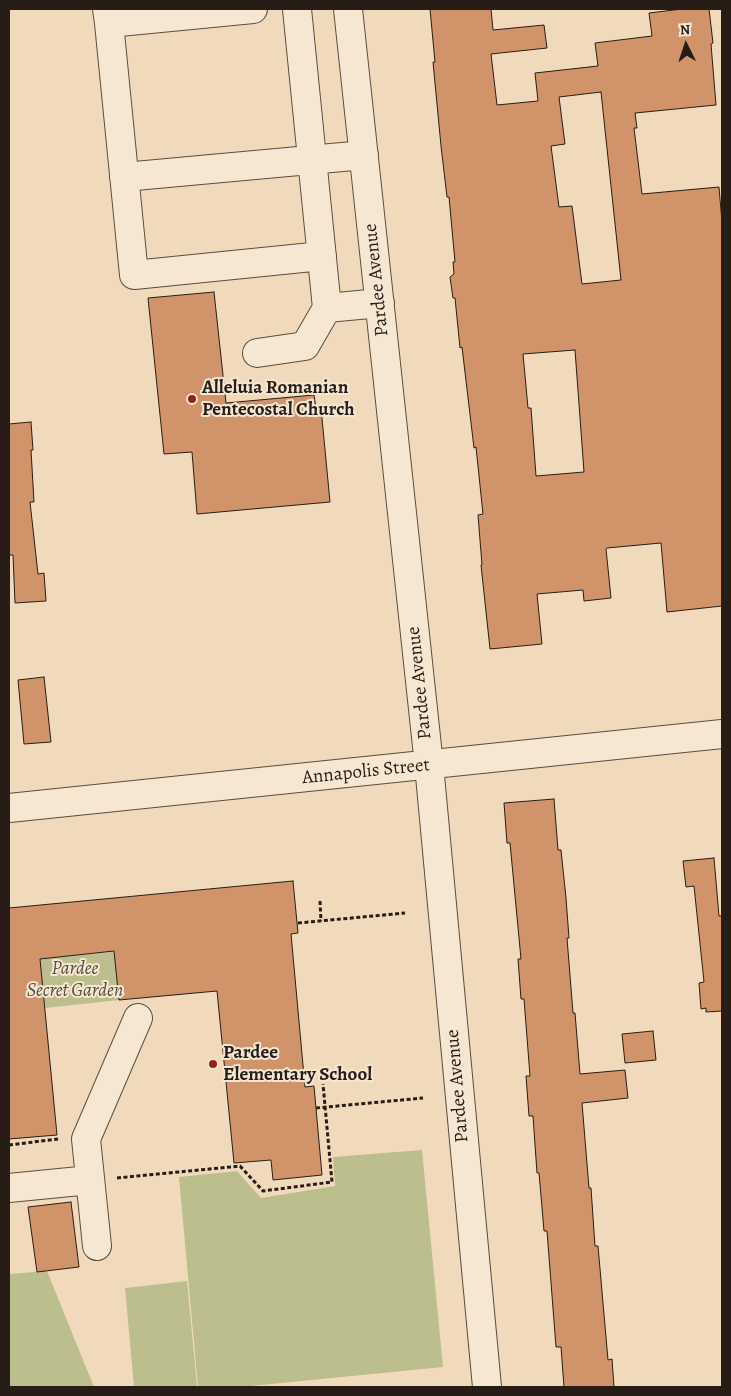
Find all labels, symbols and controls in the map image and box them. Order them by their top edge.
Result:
north arrow [661,20,711,70]
text: N [679,20,691,39]
street label: Pardee Avenue [360,222,394,338]
place label: Alleluia Romanian Pentecostal Church [202,377,355,421]
marker: Alleluia Romanian Pentecostal Church [186,393,198,405]
street label: Pardee Avenue [403,625,437,741]
street label: Annapolis Street [301,754,431,790]
park label: Pardee Secret Garden [27,958,123,1002]
street label: Pardee Avenue [442,1028,474,1144]
place label: Pardee Elementary School [223,1042,372,1086]
marker: Pardee Elementary School [207,1058,219,1070]

